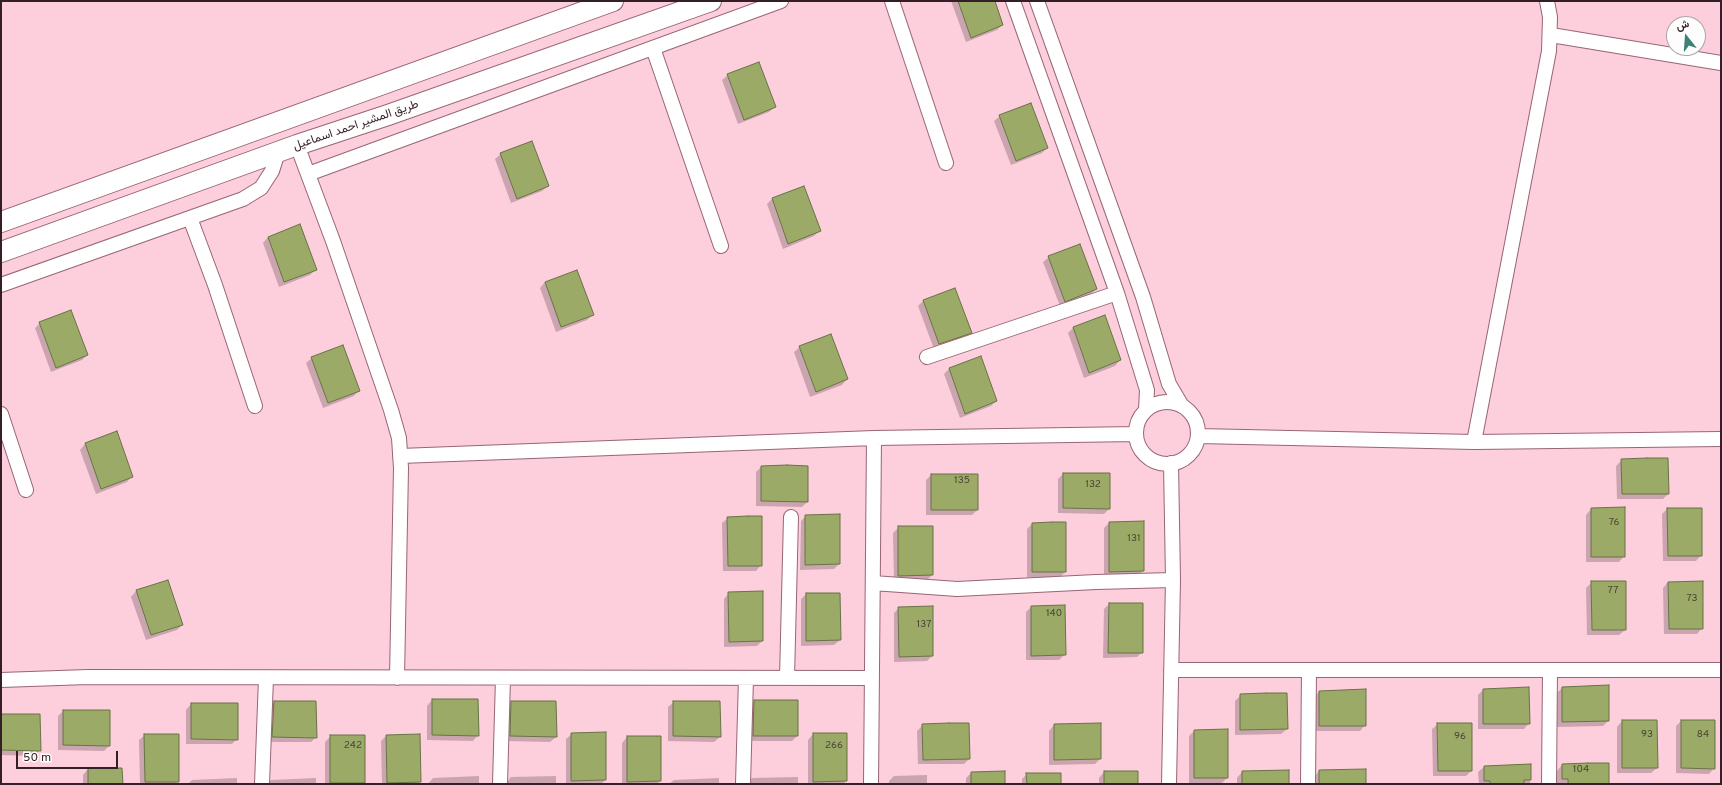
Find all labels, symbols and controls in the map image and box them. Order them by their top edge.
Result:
north arrow [1666,16,1706,56]
text: ش [1674,17,1691,34]
street label: طريق المشير احمد اسماعيل [291,98,421,154]
house number: 135 [954,475,970,487]
house number: 132 [1085,479,1101,491]
house number: 76 [1609,517,1619,529]
house number: 131 [1127,533,1141,545]
house number: 77 [1608,585,1618,597]
house number: 73 [1686,593,1698,605]
house number: 140 [1046,608,1062,620]
house number: 137 [917,619,931,631]
house number: 93 [1641,729,1653,741]
house number: 84 [1697,729,1709,741]
house number: 96 [1454,731,1466,743]
house number: 242 [344,740,362,752]
house number: 266 [825,740,843,752]
scale bar [18,743,120,769]
text: 50 m [23,750,51,766]
house number: 104 [1573,764,1589,776]

